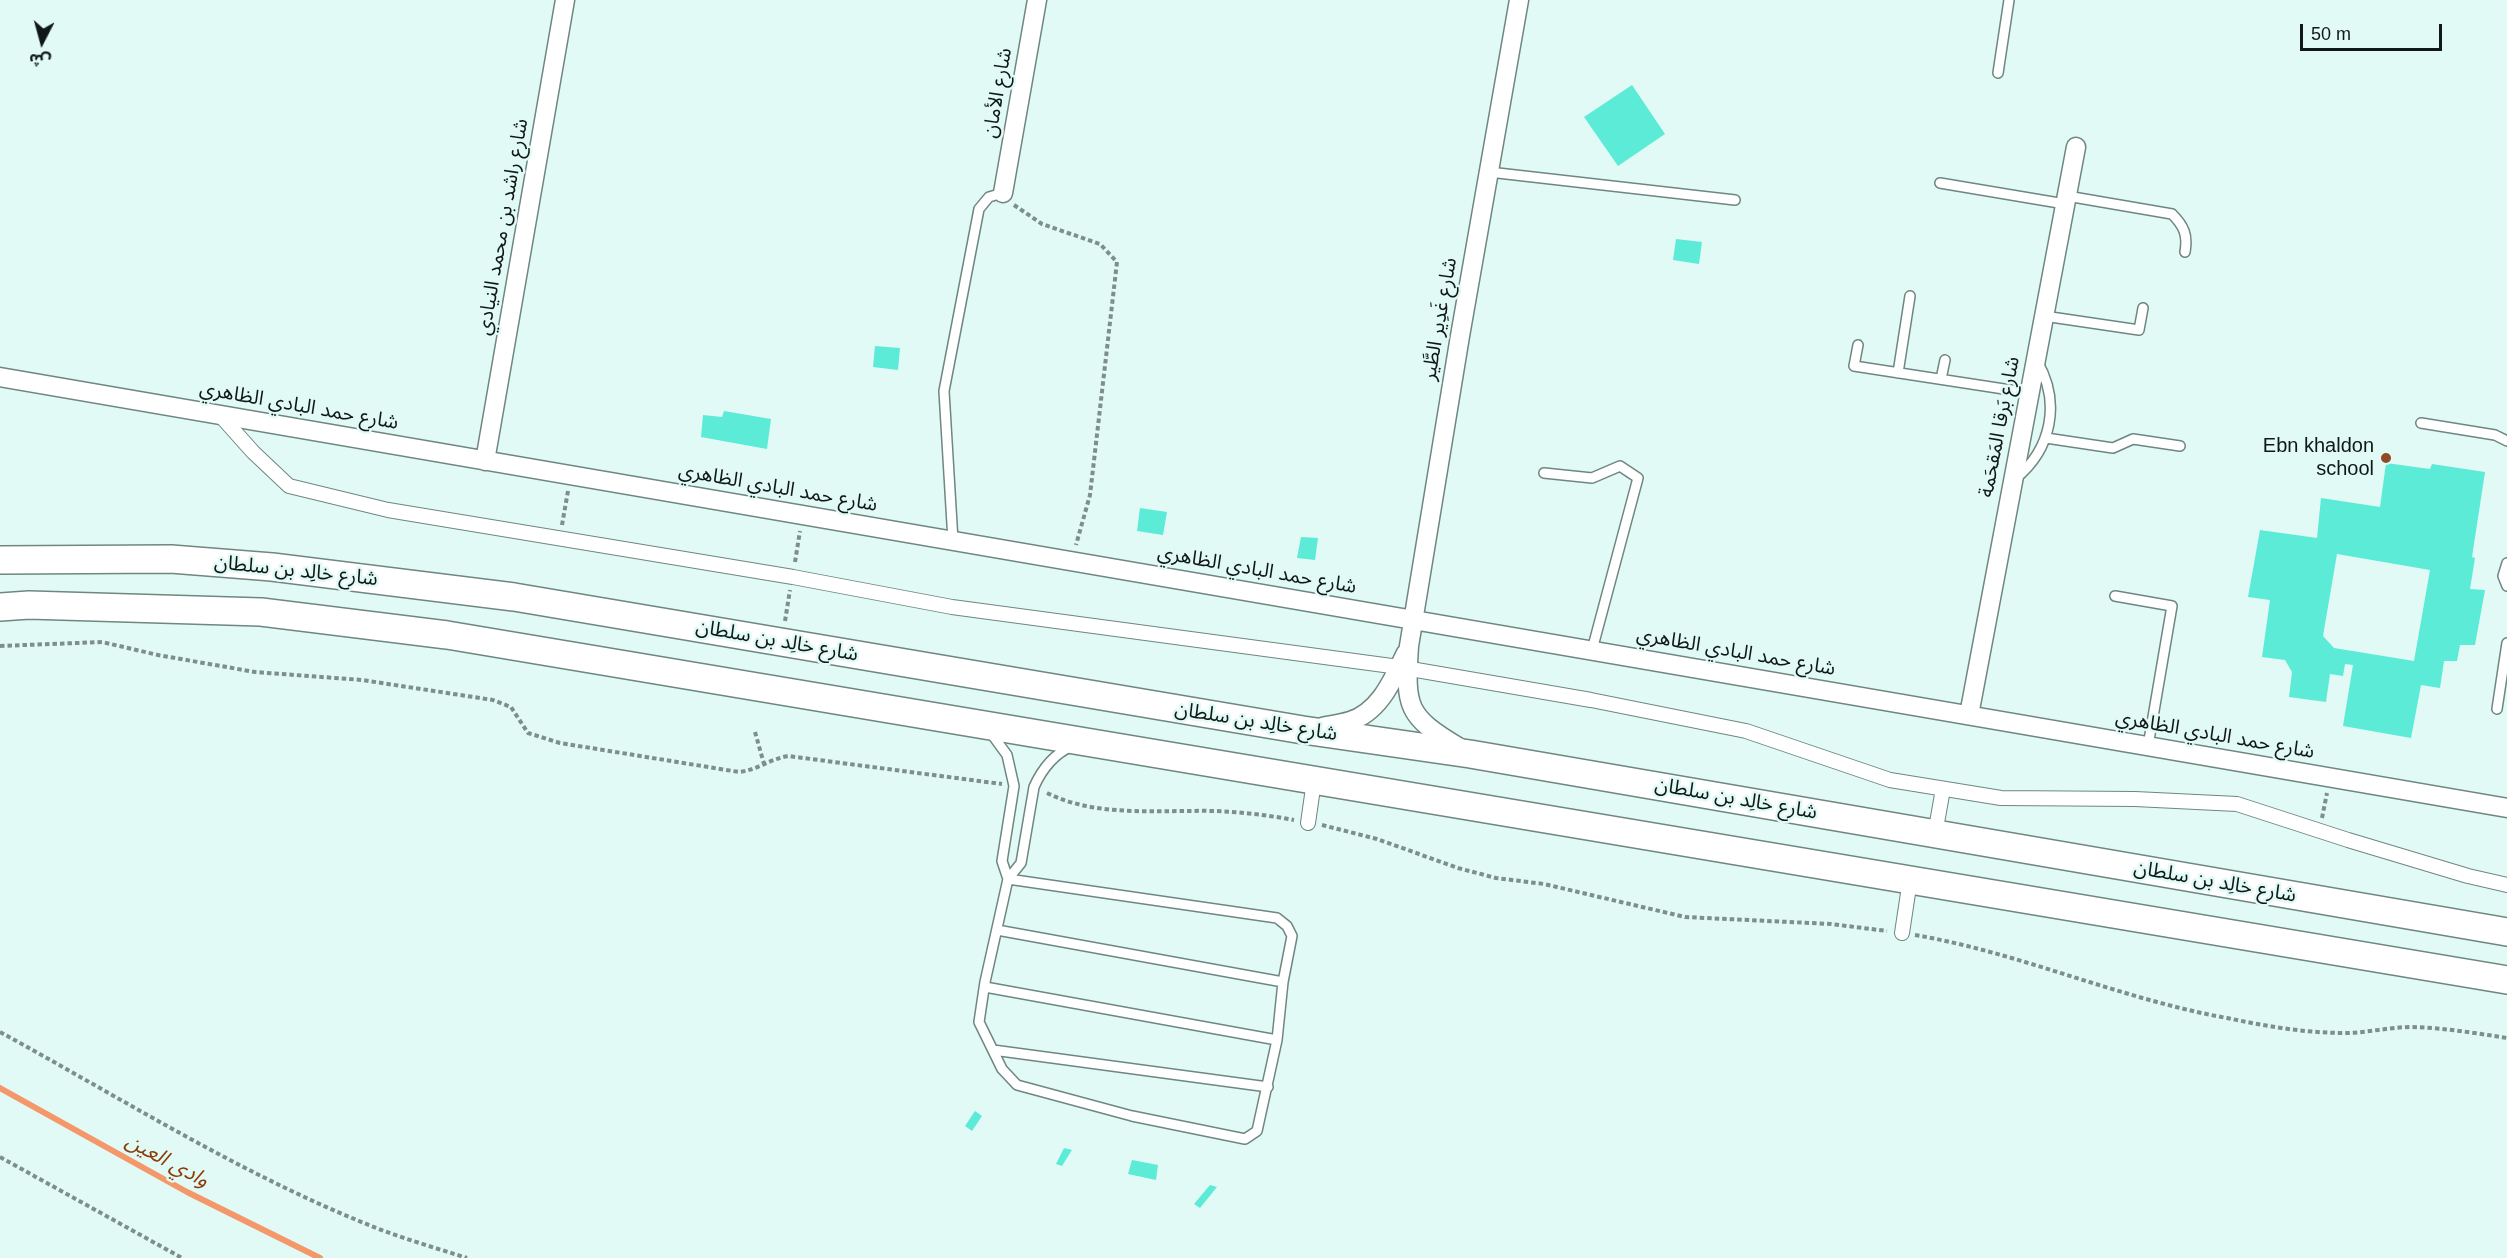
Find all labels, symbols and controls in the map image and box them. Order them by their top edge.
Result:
north arrow [12,12,72,72]
scale bar [2303,12,2446,50]
text: 50 m [2311,24,2351,44]
street label: شارع الأمان [978,46,1018,140]
text: ش [28,51,52,70]
street label: شارع راشد بن محمد النيادي [472,117,534,337]
street label: شارع غَدِير الطَّير [1417,256,1463,382]
street label: شارع بَرقا المَقحَمة [1975,355,2025,499]
street label: شارع حمد البادي الظاهري [198,377,400,435]
place label: Ebn khaldon school [2263,434,2374,481]
marker: Ebn khaldon school [2379,451,2393,465]
street label: شارع حمد البادي الظاهري [677,459,879,517]
street label: شارع حمد البادي الظاهري [1156,541,1358,599]
street label: شارع خالِد بن سلطان [213,550,379,592]
street label: شارع خالِد بن سلطان [694,615,860,667]
street label: شارع حمد البادي الظاهري [1635,623,1837,681]
street label: شارع خالِد بن سلطان [1173,697,1339,747]
street label: شارع حمد البادي الظاهري [2114,706,2316,764]
street label: شارع خالِد بن سلطان [1653,773,1819,825]
street label: شارع خالِد بن سلطان [2132,856,2298,908]
water label: وادي العين [121,1129,213,1193]

